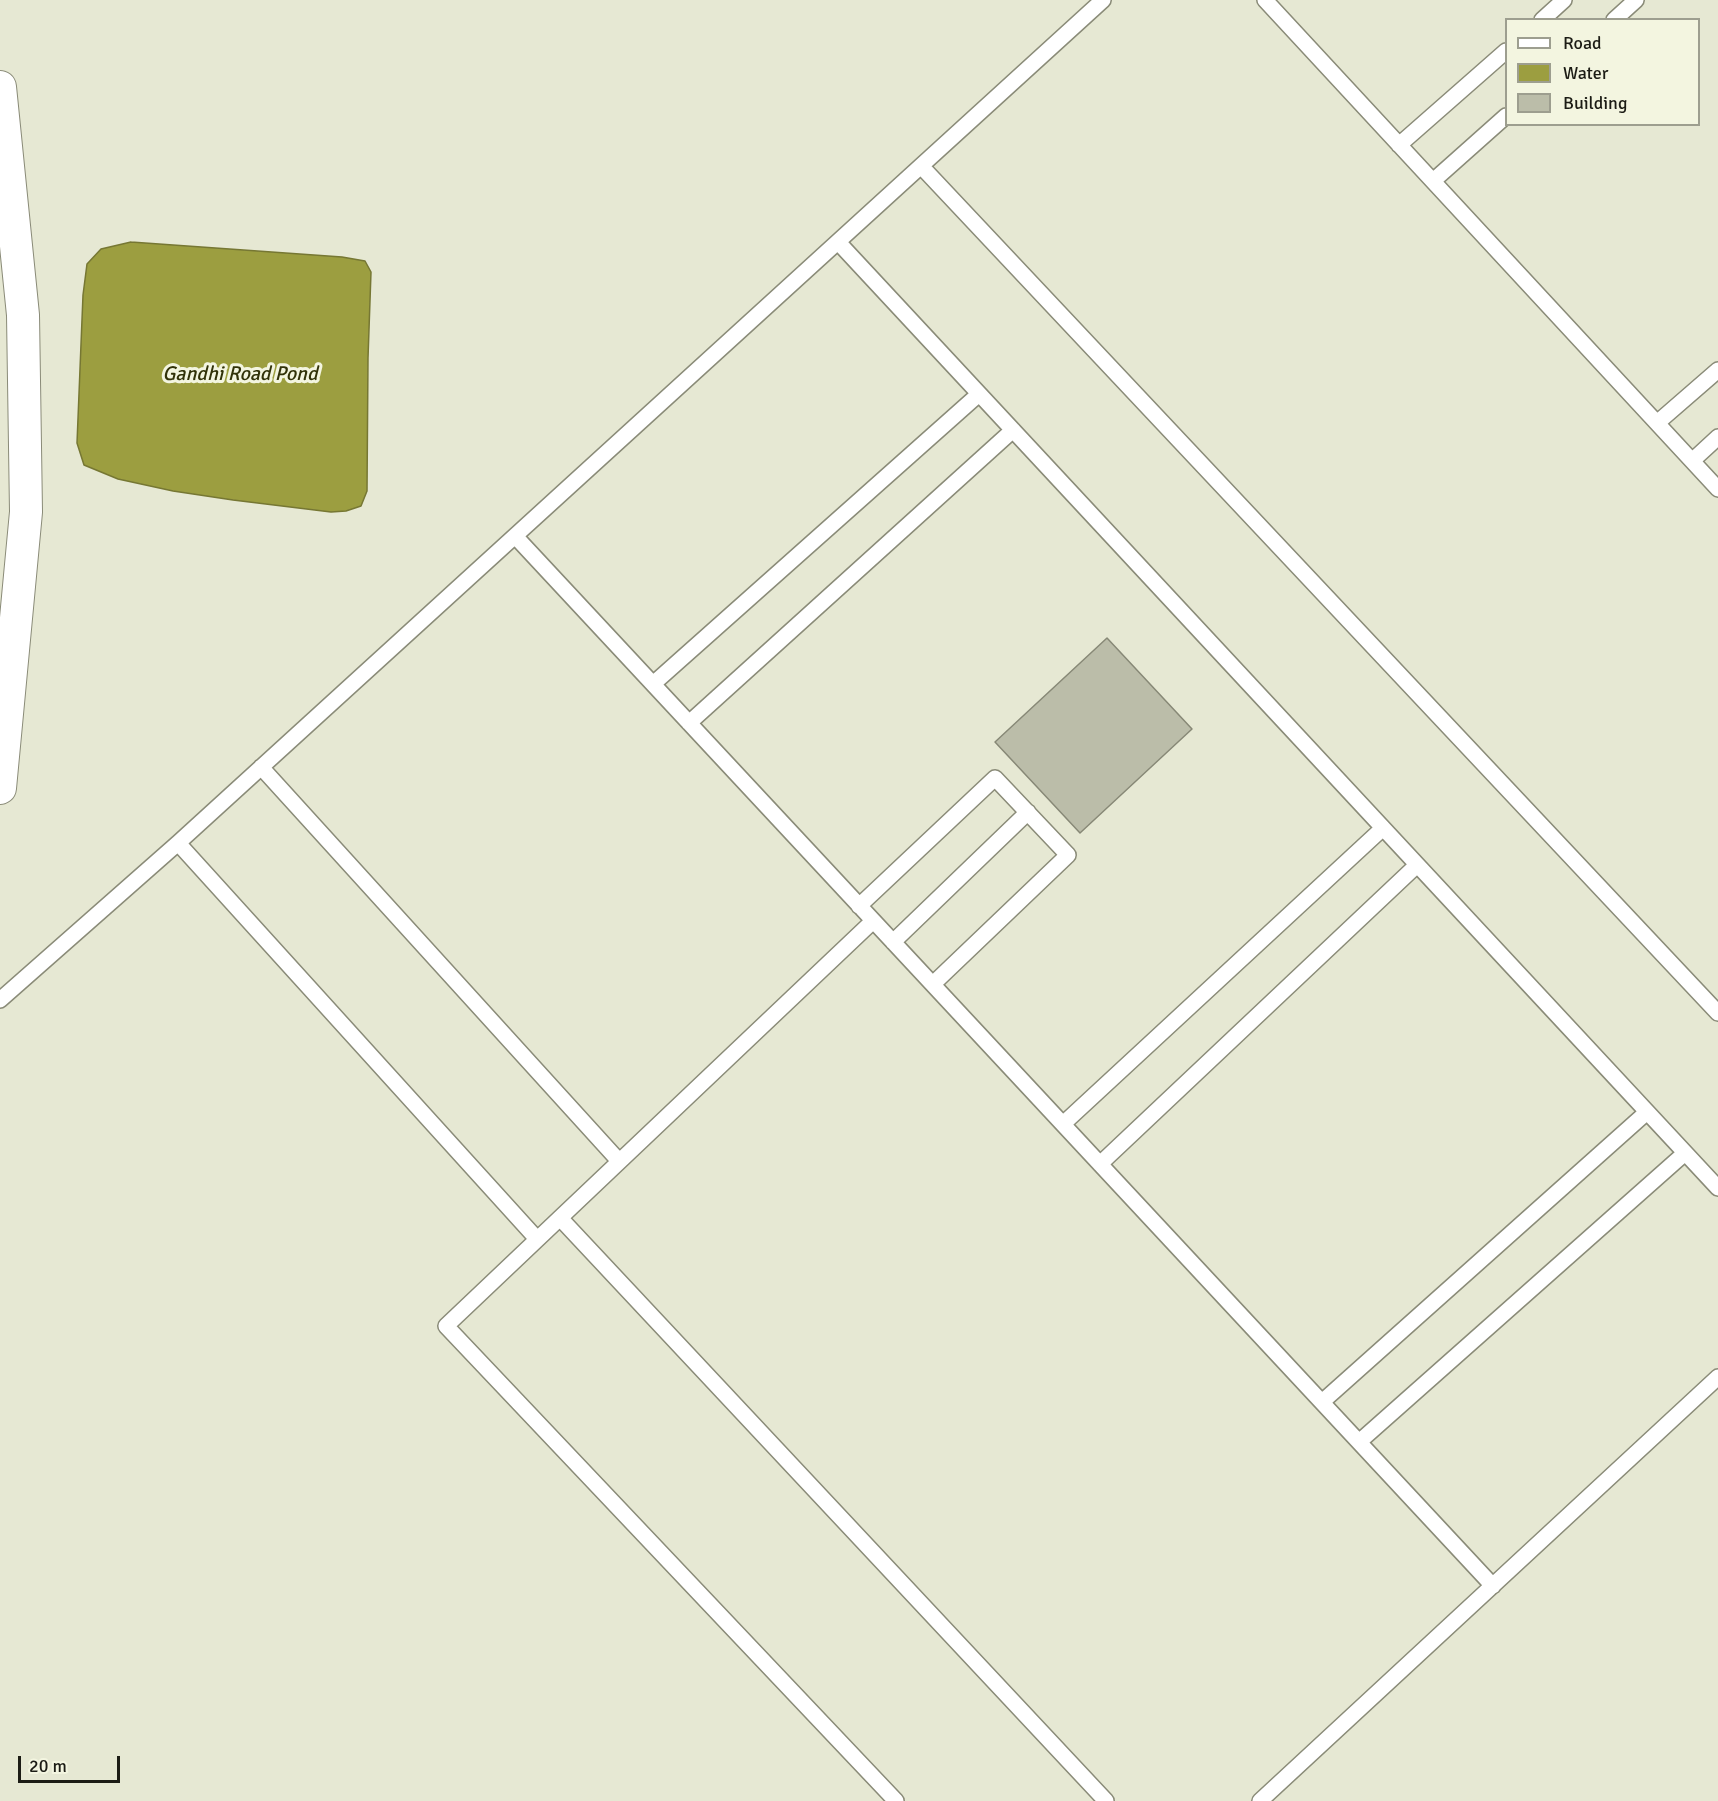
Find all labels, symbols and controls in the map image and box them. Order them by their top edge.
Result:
legend [1505,18,1700,126]
text: Road [1563,32,1602,54]
text: Water [1563,62,1608,84]
text: Building [1563,92,1627,114]
water label: Gandhi Road Pond [162,363,318,387]
scale bar [21,1744,123,1782]
text: 20 m [29,1755,67,1777]

